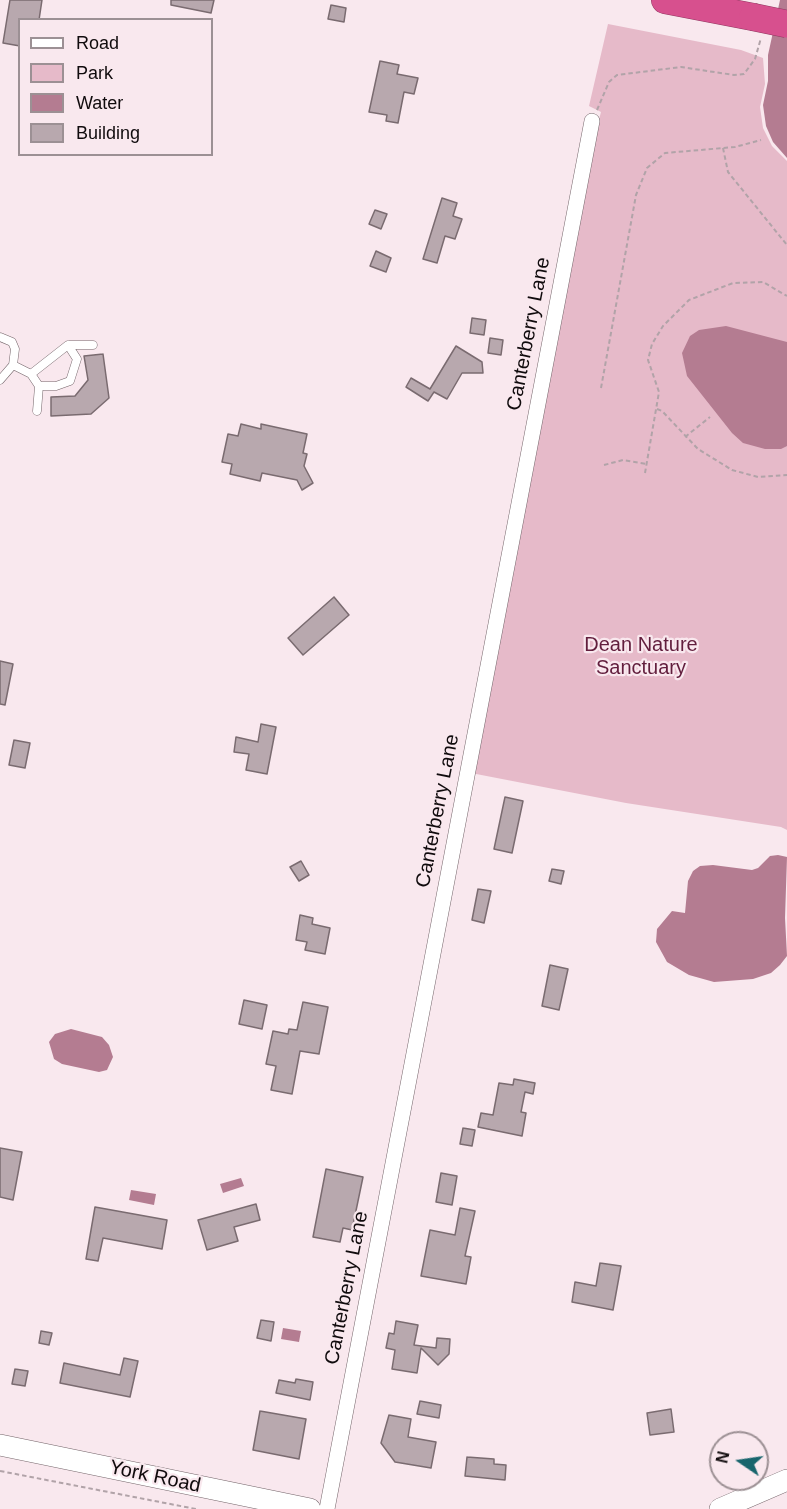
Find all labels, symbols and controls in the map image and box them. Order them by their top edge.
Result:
legend [18,18,213,156]
text: Road [76,33,119,53]
text: Park [76,63,113,83]
text: Water [76,93,123,113]
text: Building [76,123,140,143]
street label: Canterberry Lane [502,255,556,413]
park label: Dean Nature Sanctuary [584,633,698,680]
street label: Canterberry Lane [411,732,465,890]
street label: Canterberry Lane [320,1209,374,1367]
north arrow [709,1431,769,1491]
text: N [713,1450,733,1465]
street label: York Road [107,1456,203,1498]

